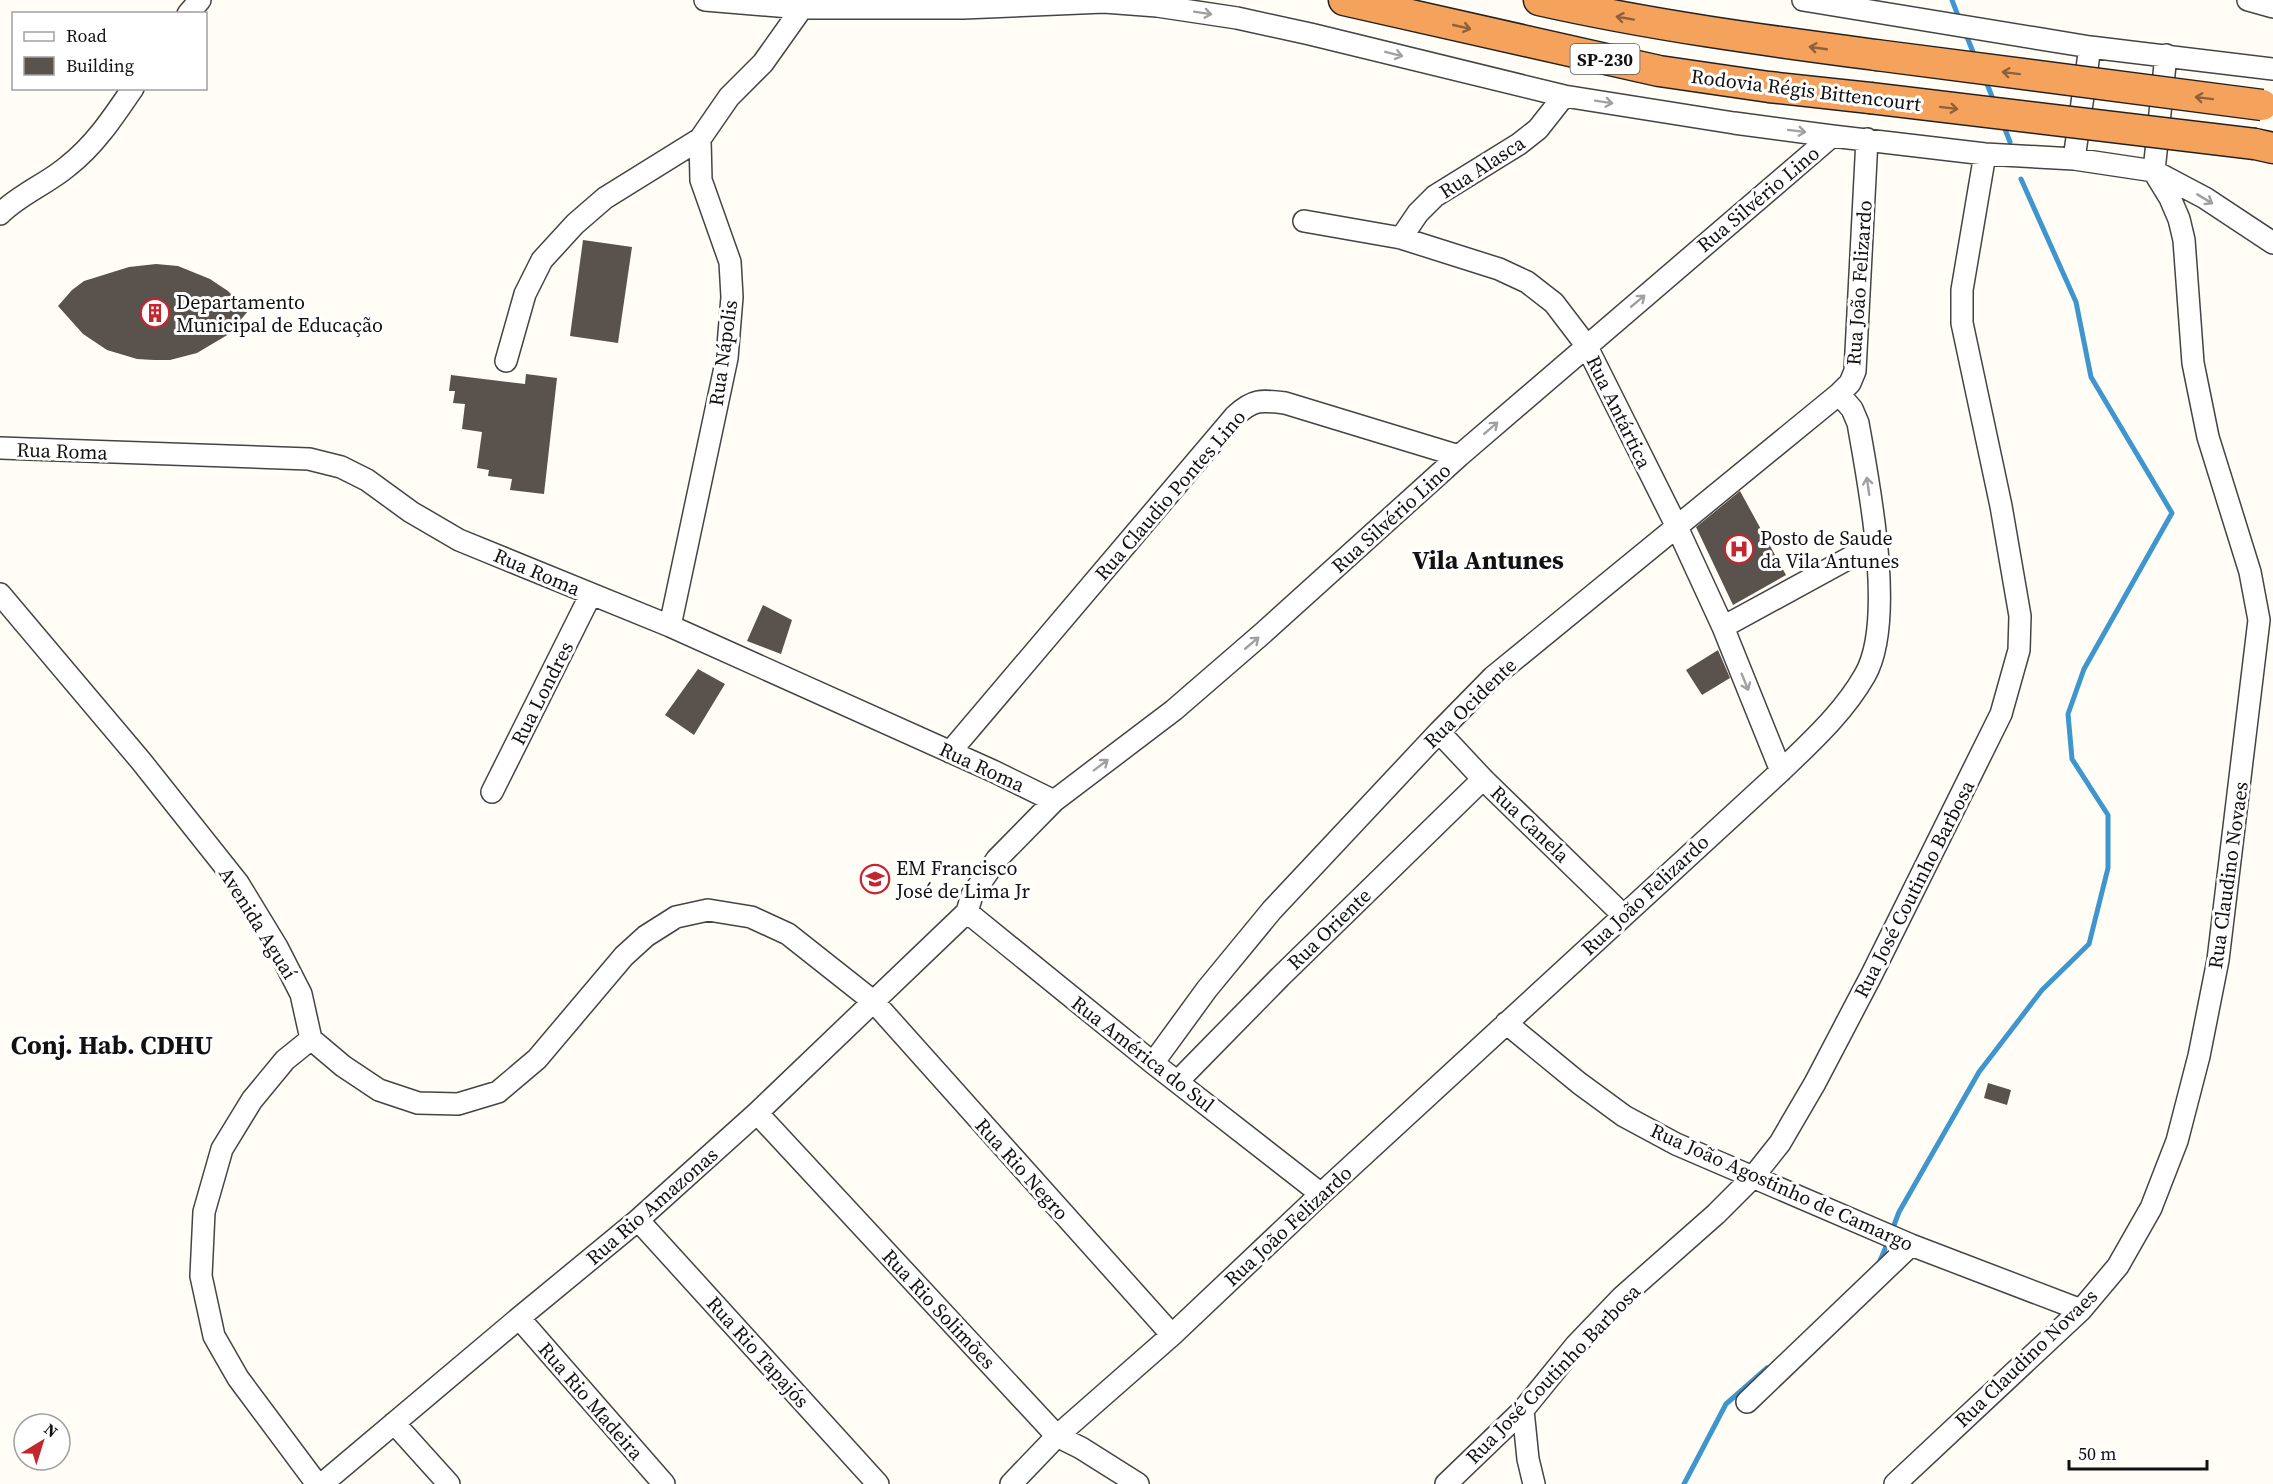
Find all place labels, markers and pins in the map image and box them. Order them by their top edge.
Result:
place label: Departamento Municipal de Educação [176,288,383,339]
building icon: Departamento Municipal de Educação [139,297,171,329]
place label: Posto de Saude da Vila Antunes [1760,524,1899,575]
hospital icon: Posto de Saude da Vila Antunes [1723,533,1755,565]
place label: EM Francisco José de Lima Jr [895,854,1030,905]
school or university icon: EM Francisco José de Lima Jr [859,863,891,895]

